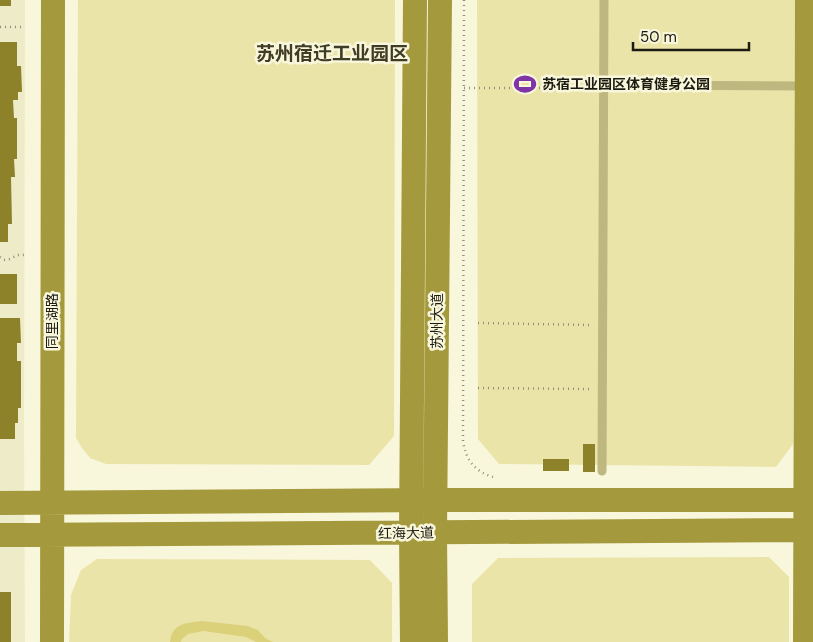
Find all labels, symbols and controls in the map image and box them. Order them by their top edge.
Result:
scale bar [633,20,749,52]
text: 50 m [640,27,677,47]
district label: 苏州宿迁工业园区 [256,41,408,66]
sports icon: 苏宿工业园区体育健身公园 [512,71,538,97]
place label: 苏宿工业园区体育健身公园 [542,75,710,93]
street label: 同里湖路 [43,293,61,349]
street label: 苏州大道 [428,293,446,349]
street label: 红海大道 [378,524,434,542]

